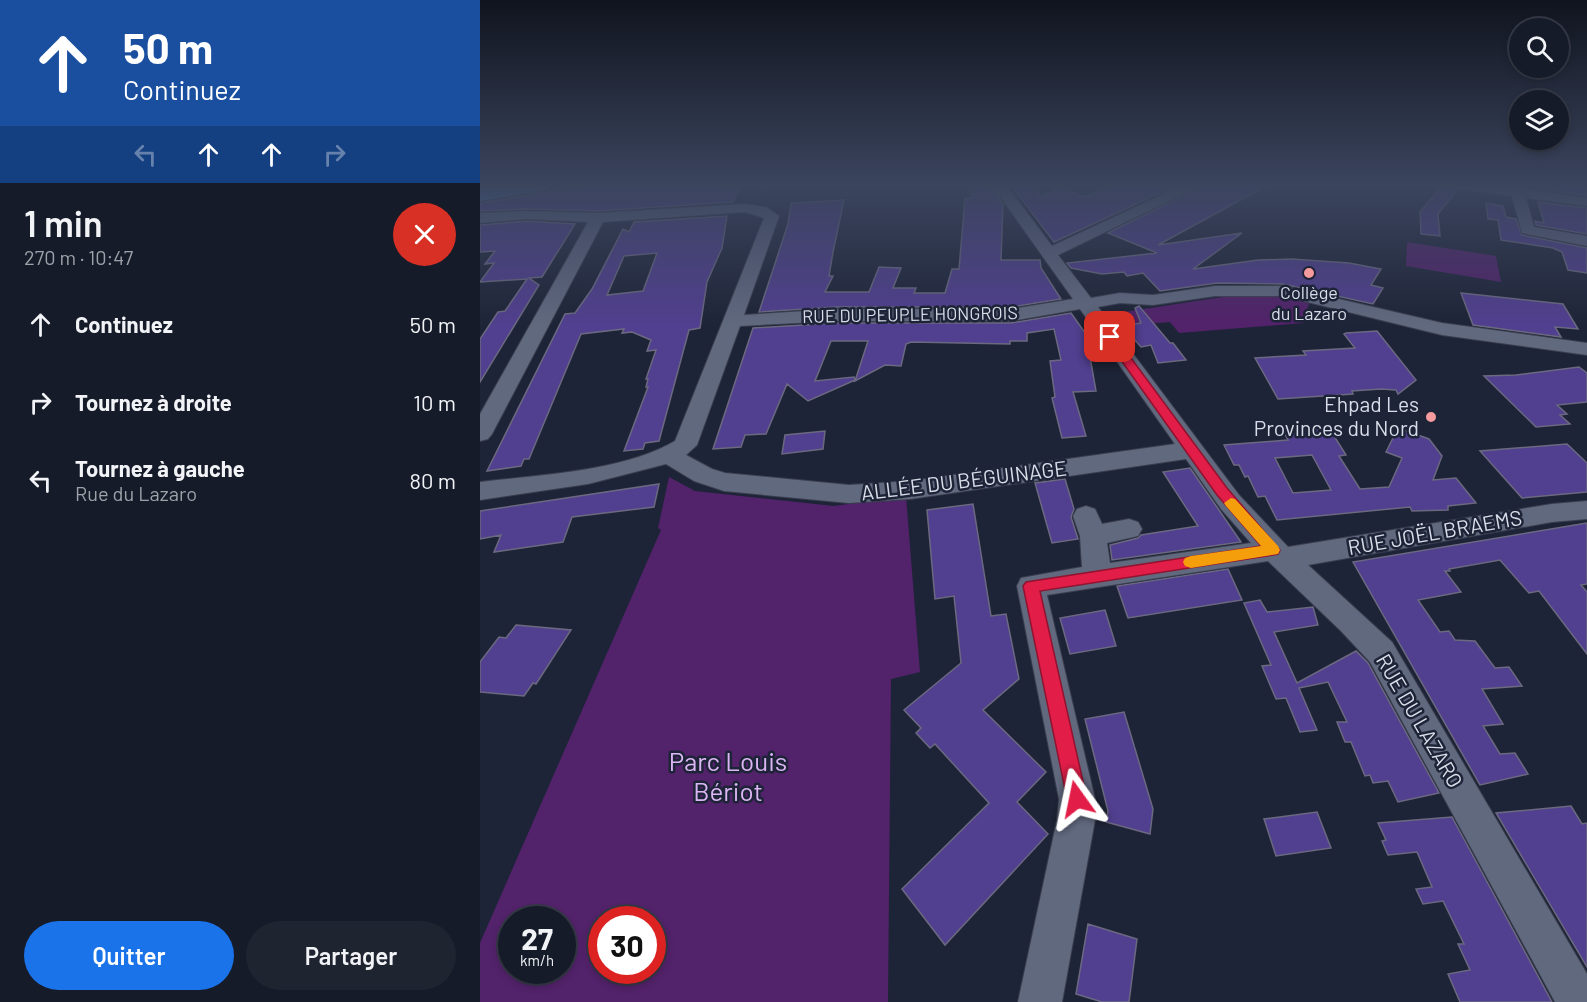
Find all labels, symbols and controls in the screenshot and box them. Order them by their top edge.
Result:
map controls [1509,18,1569,150]
button: search [1509,18,1569,78]
text: 50 m [123,22,213,72]
icon: ahead [24,24,102,102]
text: Continuez [123,73,241,105]
button: layers [1509,90,1569,150]
icon: left [129,138,162,171]
icon: ahead [192,138,225,171]
icon: ahead [255,138,288,171]
icon: right [318,138,351,171]
text: 1 min [24,201,103,244]
button: close [393,203,456,266]
text: 270 m · 10:47 [24,245,133,269]
marker: Collège du Lazaro [1302,266,1316,280]
place label: Collège du Lazaro [1271,281,1347,324]
street label: RUE DU PEUPLE HONGROIS [802,301,1018,327]
icon: ahead [24,308,57,341]
text: Continuez [75,311,173,337]
text: 50 m [410,311,456,337]
pin [1084,311,1135,362]
icon: arrive [1093,320,1126,353]
icon: right [24,386,57,419]
text: Tournez à droite [75,389,232,415]
text: 10 m [413,389,456,415]
place label: Ehpad Les Provinces du Nord [1254,391,1419,440]
marker: Ehpad Les Provinces du Nord [1424,410,1438,424]
street label: ALLÉE DU BÉGUINAGE [860,454,1068,505]
text: Tournez à gauche [75,455,245,481]
icon: left [24,464,57,497]
text: 80 m [410,467,456,493]
text: Rue du Lazaro [75,481,197,505]
street label: RUE JOËL BRAEMS [1346,504,1524,559]
street label: RUE DU LAZARO [1372,649,1469,792]
park label: Parc Louis Bériot [669,745,787,806]
position arrow [1045,767,1109,831]
speed limit sign: 30 [588,906,666,984]
text: 27 [521,920,553,956]
button: Quitter [24,921,234,990]
button: Partager [246,921,456,990]
text: km/h [520,951,554,969]

